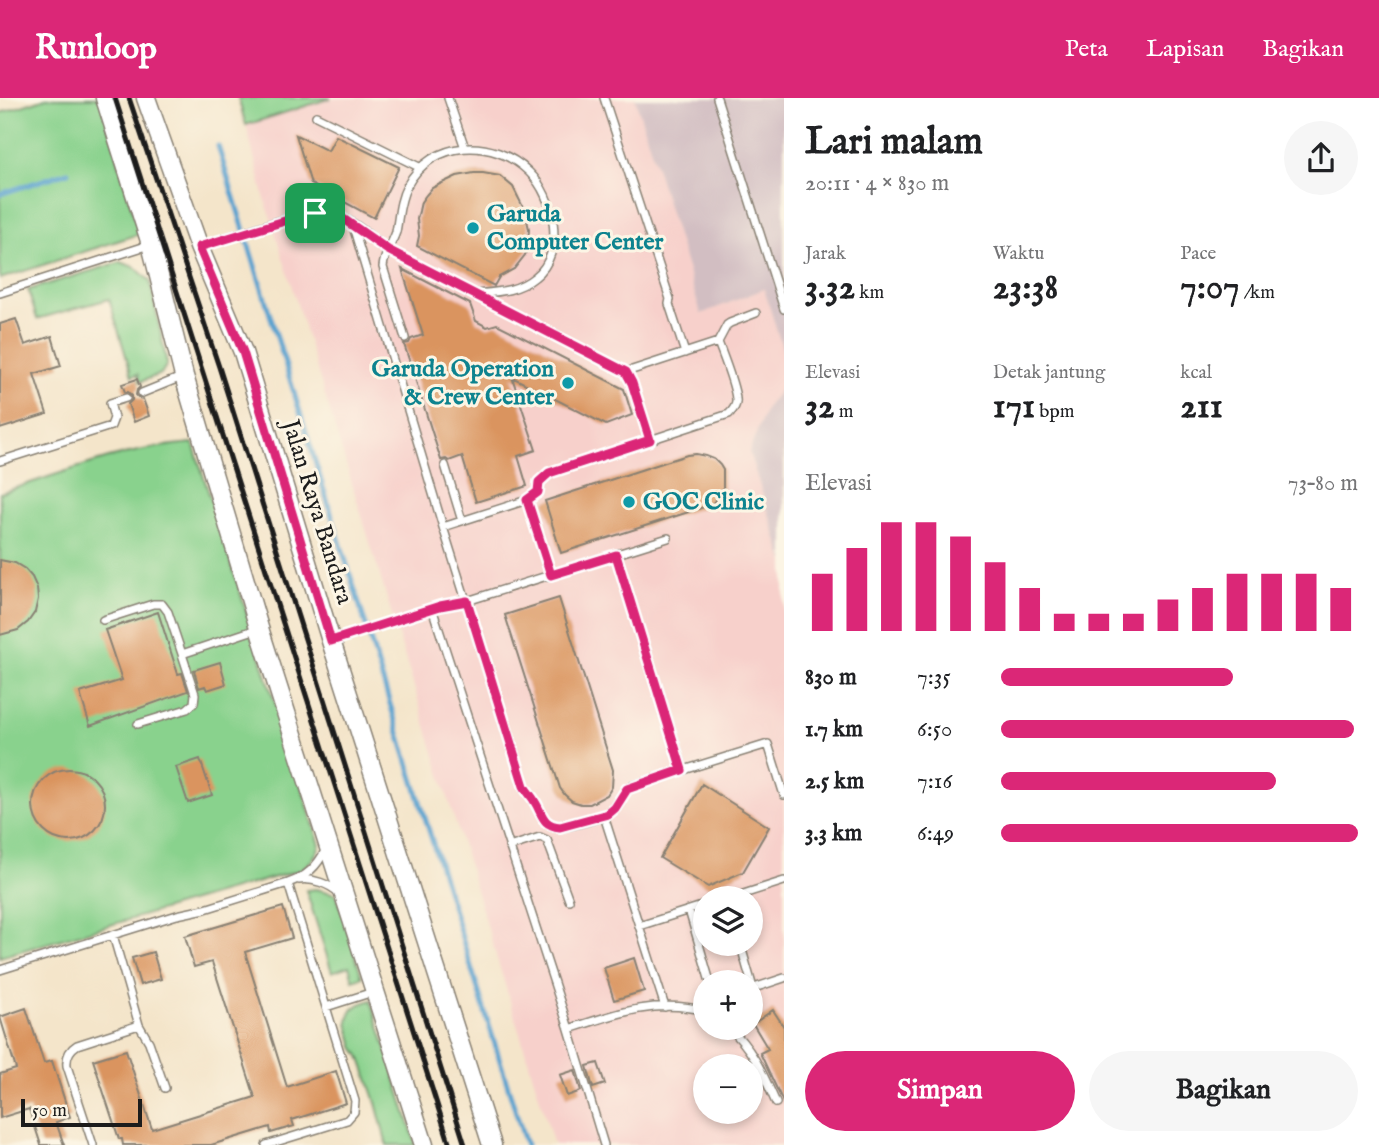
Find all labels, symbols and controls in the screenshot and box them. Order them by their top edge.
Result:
text: Runloop [35,28,157,70]
text: Peta [1065,34,1108,65]
text: Lapisan [1146,34,1224,65]
text: Bagikan [1262,34,1344,65]
text: Lari malam [805,119,983,167]
button: share [1284,121,1358,195]
text: 20:11 · 4 × 830 m [805,169,949,198]
pin [285,183,345,243]
icon: arrive [296,194,334,232]
place label: Garuda Computer Center [487,199,663,258]
marker: Garuda Computer Center [465,220,481,236]
text: Jarak [805,242,846,266]
text: Waktu [993,242,1044,266]
text: Pace [1180,242,1216,266]
text: 3.32 [805,266,855,311]
text: 23:38 [993,266,1058,311]
text: 7:07 [1180,266,1240,311]
text: km [855,281,884,305]
text: /km [1240,281,1275,305]
place label: Garuda Operation & Crew Center [372,354,554,413]
text: Elevasi [805,361,860,385]
text: Detak jantung [993,361,1105,385]
text: kcal [1180,361,1212,385]
marker: Garuda Operation & Crew Center [560,375,576,391]
text: 32 [805,385,835,430]
text: 171 [993,385,1035,430]
text: 211 [1180,385,1223,430]
text: m [835,400,853,424]
text: bpm [1035,400,1074,424]
street label: Jalan Raya Bandara [273,413,360,609]
text: Elevasi [805,469,872,498]
text: 73–80 m [1288,469,1358,498]
place label: GOC Clinic [643,487,764,518]
marker: GOC Clinic [621,494,637,510]
text: 830 m [805,663,857,692]
text: 7:35 [917,663,951,692]
text: 1.7 km [805,715,863,744]
text: 6:50 [917,715,952,744]
text: 2.5 km [805,767,864,796]
text: 7:16 [917,767,952,796]
text: 3.3 km [805,819,862,848]
text: 6:49 [917,819,954,848]
map controls [693,886,763,1124]
button: layers [693,886,763,956]
button: + [693,970,763,1040]
button: Simpan [805,1051,1075,1131]
button: Bagikan [1089,1051,1358,1131]
button: − [693,1054,763,1124]
scale bar [21,1096,142,1128]
text: 50 m [32,1099,67,1123]

